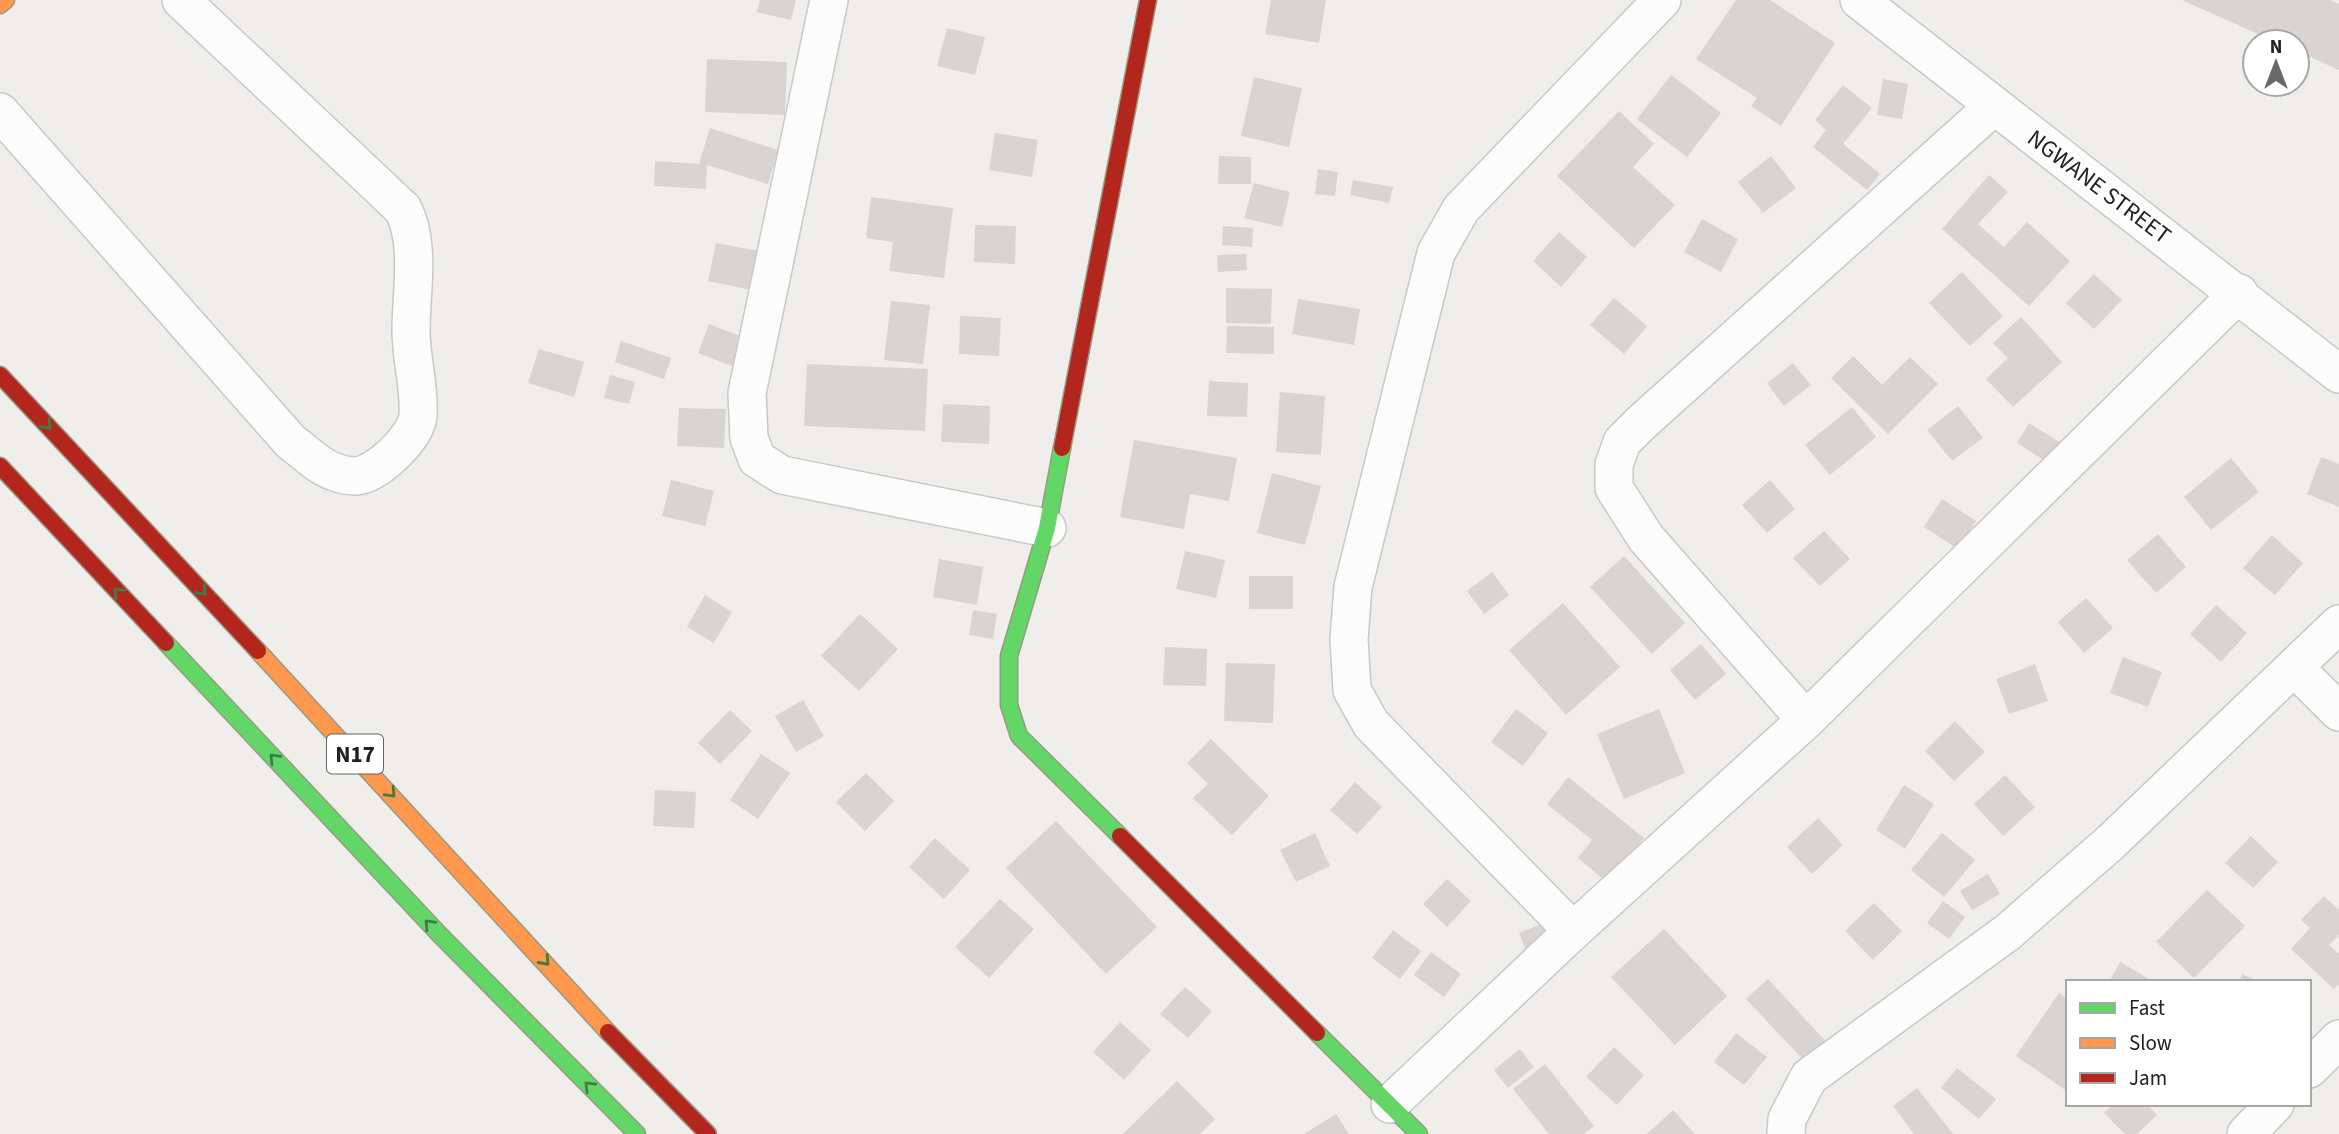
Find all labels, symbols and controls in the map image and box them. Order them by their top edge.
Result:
north arrow [2241,28,2311,98]
text: N [2270,34,2282,61]
street label: NGWANE STREET [2020,121,2178,253]
one-way arrow [38,417,51,430]
one-way arrow [194,583,207,596]
one-way arrow [114,587,126,600]
road number: N17 [327,734,383,774]
one-way arrow [269,753,282,766]
one-way arrow [383,785,396,798]
one-way arrow [425,919,438,932]
one-way arrow [536,953,549,966]
legend [2066,980,2311,1106]
text: Fast [2129,993,2165,1023]
text: Slow [2129,1028,2172,1058]
text: Jam [2129,1063,2167,1093]
one-way arrow [585,1081,598,1094]

